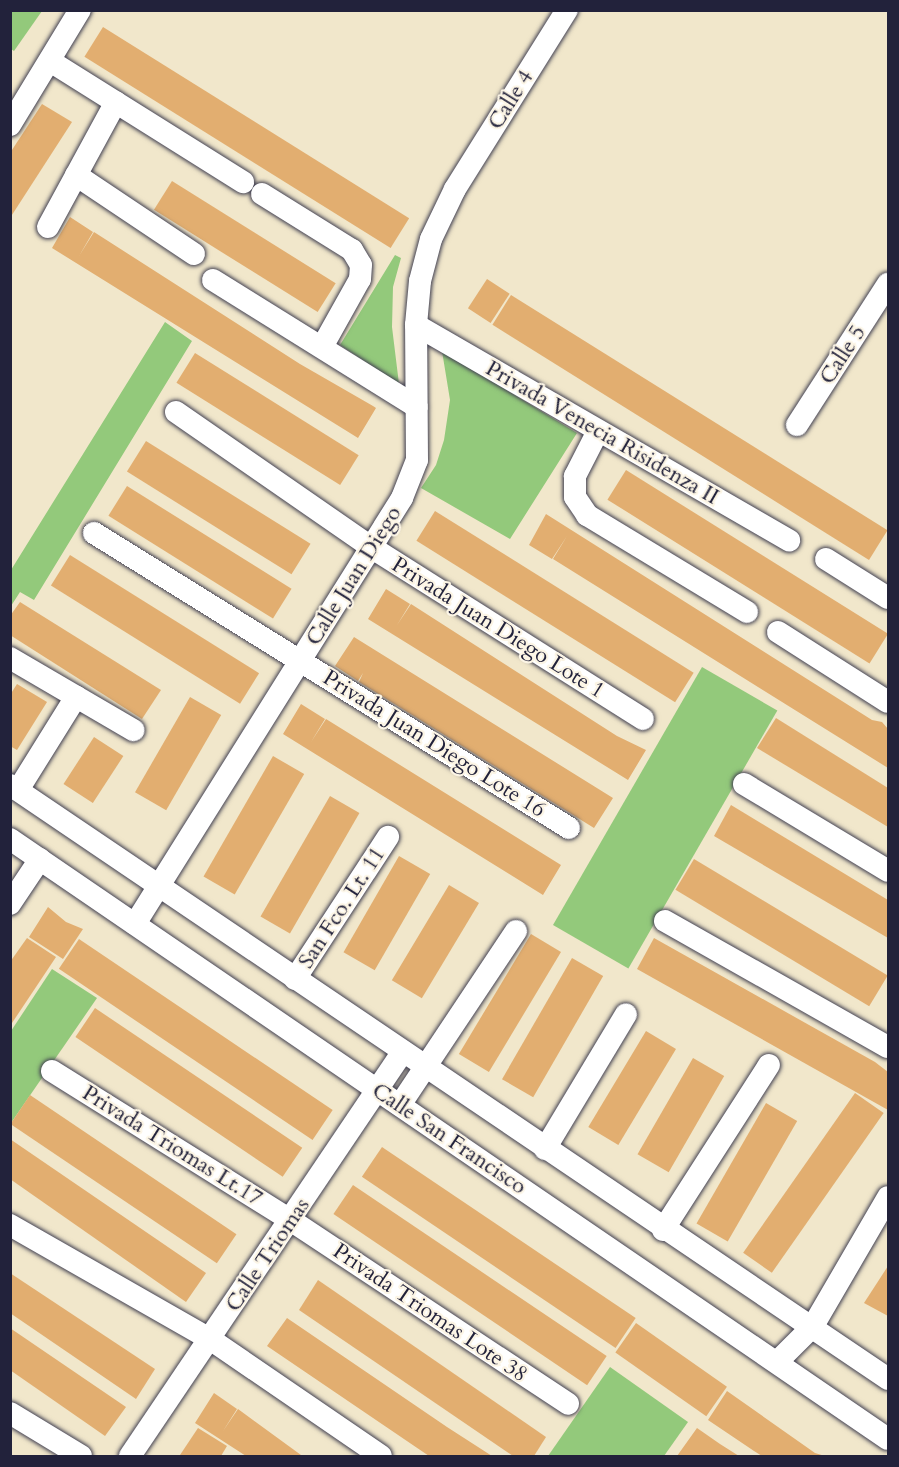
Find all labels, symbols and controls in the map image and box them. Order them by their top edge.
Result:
street label: Calle 4 [483,66,539,134]
street label: Calle 5 [814,321,872,389]
street label: Privada Venecia Risidenza II [481,355,723,511]
street label: Calle Juan Diego [301,502,407,650]
street label: Privada Juan Diego Lote 1 [387,552,609,704]
street label: Privada Juan Diego Lote 16 [318,665,550,823]
street label: San Fco. Lt. 11 [293,842,391,974]
street label: Calle San Francisco [367,1078,531,1200]
street label: Privada Triomas Lt.17 [77,1080,267,1212]
street label: Calle Triomas [220,1193,316,1317]
street label: Privada Triomas Lote 38 [328,1238,532,1388]

